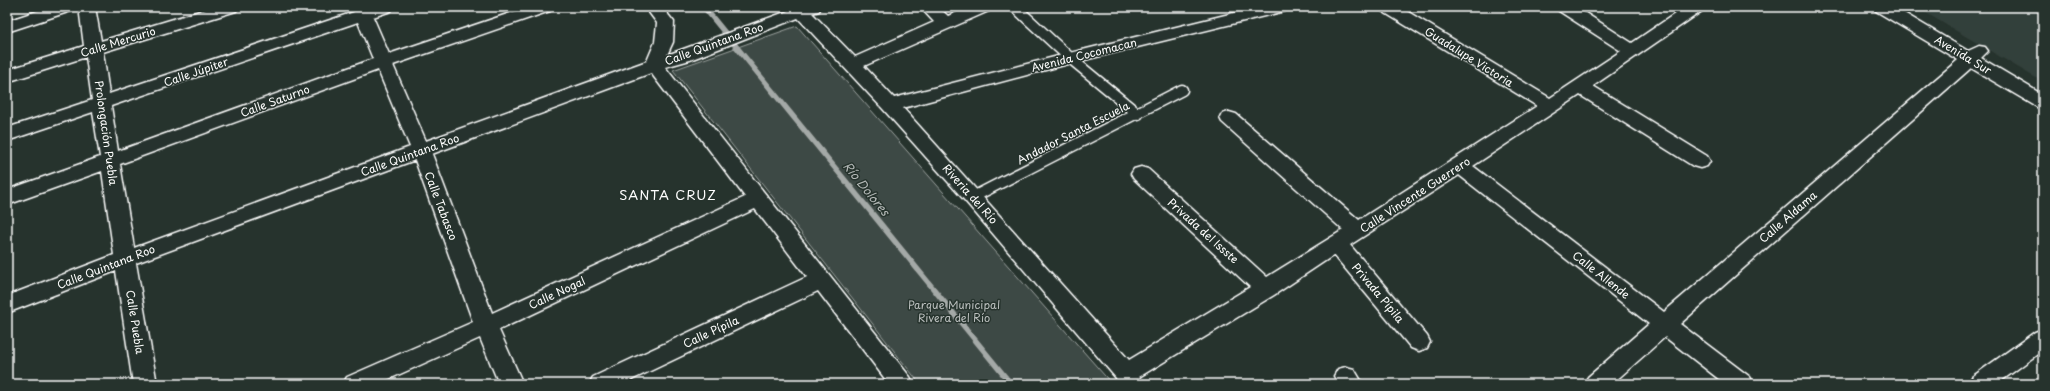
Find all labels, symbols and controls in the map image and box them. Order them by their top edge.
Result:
street label: Calle Quintana Roo [662,18,766,69]
street label: Calle Mercurio [78,22,157,61]
street label: Guadalupe Victoria [1422,22,1517,91]
street label: Avenida Sur [1931,31,1996,79]
street label: Avenida Cocomacan [1029,33,1138,76]
street label: Calle Júpiter [161,52,231,90]
street label: Prolongación Puebla [91,79,122,187]
street label: Calle Saturno [238,80,312,121]
street label: Andador Santa Escuela [1013,97,1132,168]
street label: Calle Quintana Roo [358,129,462,180]
street label: Calle Vincente Guerrero [1356,152,1473,237]
water label: Río Dolores [839,157,895,220]
street label: Riveria del Río [939,160,1002,228]
street label: Calle Tabasco [421,169,462,243]
district label: SANTA CRUZ [619,185,717,204]
street label: Calle Aldama [1755,187,1820,247]
street label: Privada del Issste [1164,194,1243,267]
street label: Calle Quintana Roo [54,240,157,293]
street label: Calle Allende [1569,247,1634,303]
street label: Privada Pípila [1348,259,1409,326]
street label: Calle Nogal [526,272,588,313]
street label: Calle Puebla [122,289,149,355]
park label: Parque Municipal Rivera del Río [908,296,1000,326]
street label: Calle Pípila [680,311,742,352]

